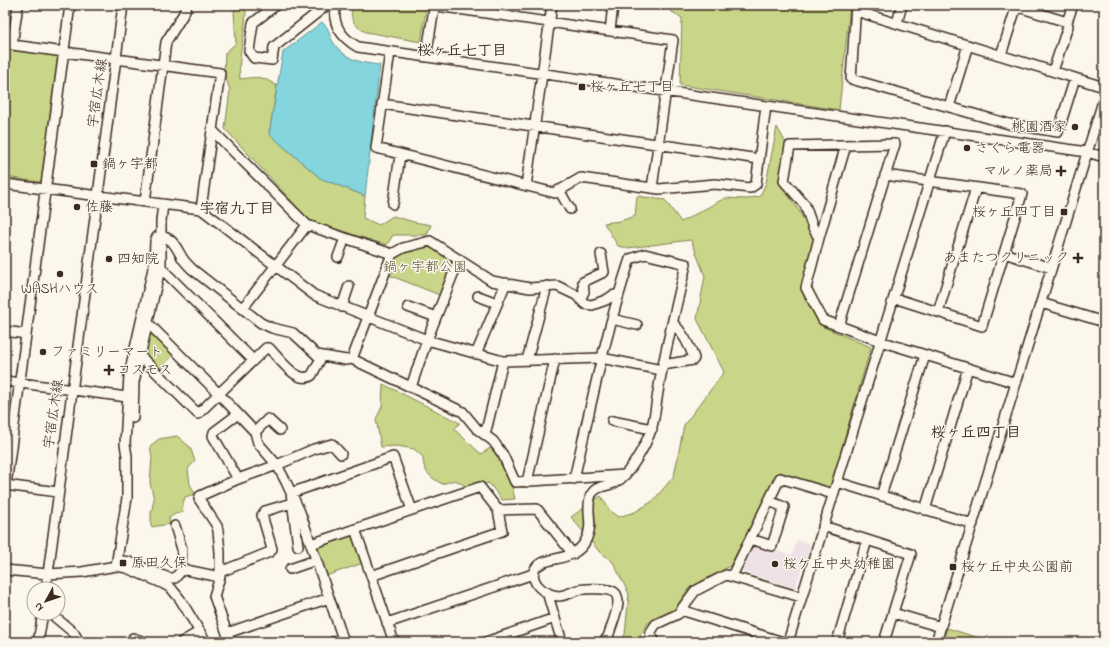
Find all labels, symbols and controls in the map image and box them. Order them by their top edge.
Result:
district label: 桜ヶ丘七丁目 [417,40,507,62]
street label: 宇宿広木線 [83,57,113,129]
place label: 桜ヶ丘七丁目 [590,77,674,98]
marker: 桜ヶ丘七丁目 [577,82,587,92]
place label: 桃園酒家 [1011,117,1067,138]
marker: 桃園酒家 [1070,122,1080,132]
place label: さくら電器 [975,138,1045,159]
marker: さくら電器 [962,143,972,153]
place label: 鍋ヶ宇都 [102,154,158,175]
marker: 鍋ヶ宇都 [89,159,99,169]
place label: マルノ薬局 [983,161,1053,182]
marker: マルノ薬局 [1056,166,1066,176]
place label: 佐藤 [85,197,113,218]
district label: 宇宿九丁目 [199,198,275,220]
marker: 佐藤 [72,202,82,212]
place label: 桜ヶ丘四丁目 [972,202,1056,223]
marker: 桜ヶ丘四丁目 [1059,207,1069,217]
place label: あまたつクリニック [943,248,1069,269]
place label: 四知院 [117,249,159,270]
marker: あまたつクリニック [1072,252,1084,264]
marker: 四知院 [104,254,114,264]
park label: 鍋ヶ宇都公園 [383,257,467,278]
marker: WASHハウス [55,269,65,279]
place label: WASHハウス [21,279,99,300]
place label: ファミリーマート [51,342,163,363]
marker: ファミリーマート [38,347,48,357]
place label: コスモス [117,360,172,381]
marker: コスモス [104,365,114,375]
street label: 宇宿広木線 [39,378,69,450]
district label: 桜ヶ丘四丁目 [931,422,1021,444]
place label: 原田久保 [131,553,187,574]
place label: 桜ケ丘中央幼稚園 [783,554,895,575]
place label: 桜ケ丘中央公園前 [961,557,1073,578]
marker: 原田久保 [118,558,128,568]
marker: 桜ケ丘中央幼稚園 [770,559,780,569]
marker: 桜ケ丘中央公園前 [948,562,958,572]
north arrow [26,581,66,621]
text: N [31,599,48,615]

